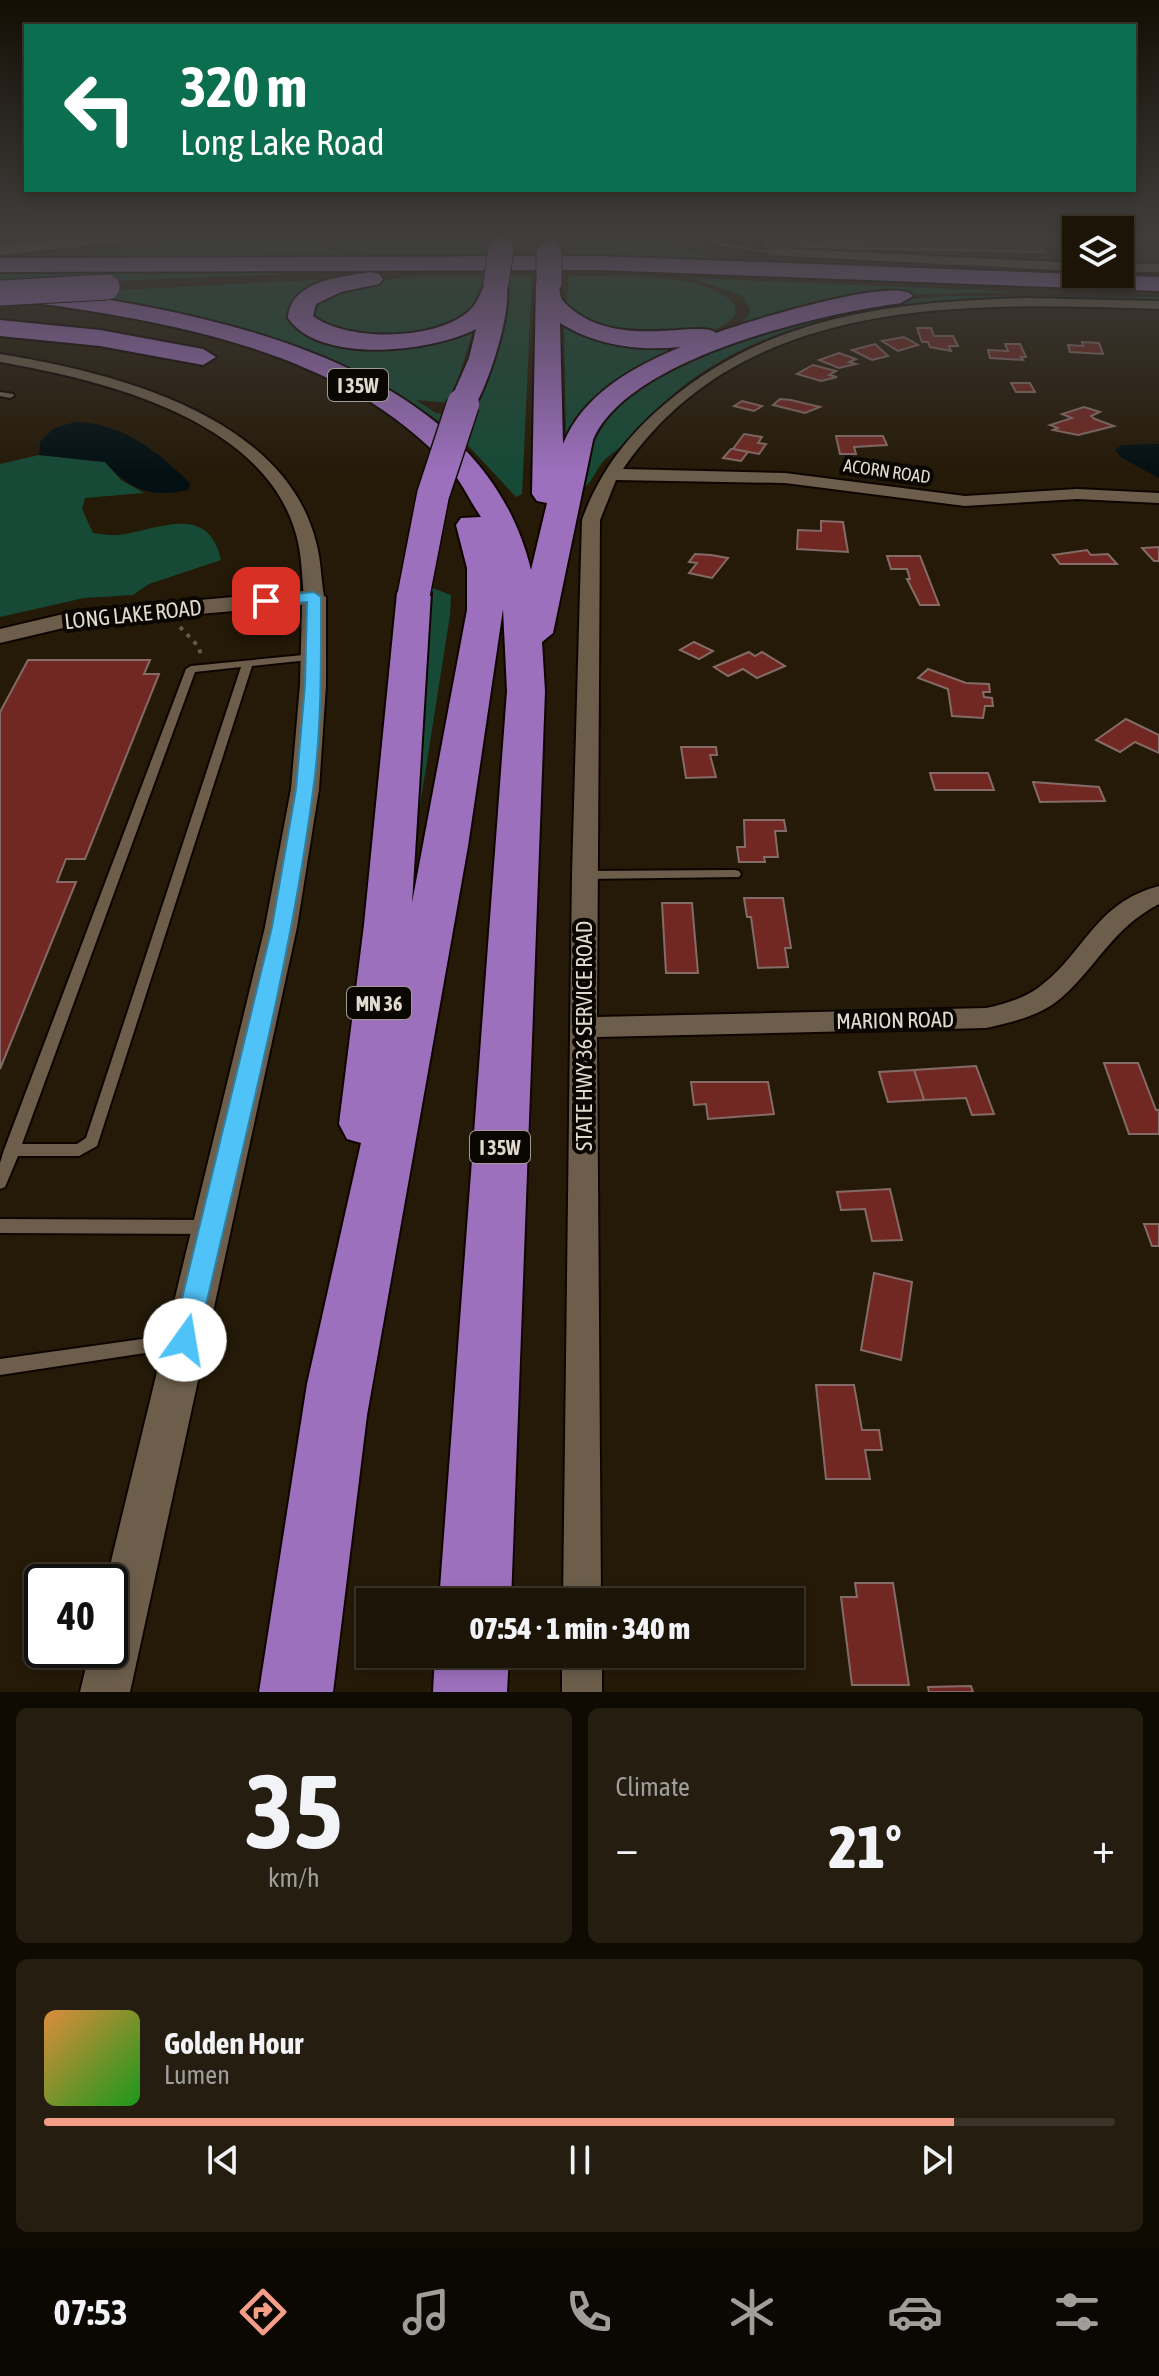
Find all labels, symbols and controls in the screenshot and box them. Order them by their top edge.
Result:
text: 320 m [180,55,307,119]
icon: left [48,56,152,160]
text: Long Lake Road [180,121,385,163]
map controls [1062,216,1134,288]
button: layers [1062,216,1134,288]
road number: I 35W [328,369,388,401]
street label: ACORN ROAD [842,455,932,487]
pin [232,567,300,635]
icon: arrive [244,579,288,623]
street label: LONG LAKE ROAD [63,594,203,634]
street label: STATE HWY 36 SERVICE ROAD [571,921,597,1151]
road number: MN 36 [347,987,411,1019]
street label: MARION ROAD [836,1006,954,1034]
road number: I 35W [470,1131,530,1163]
position arrow [143,1298,227,1382]
speed limit sign: 40 [24,1564,128,1668]
text: 07:54 · 1 min · 340 m [470,1611,690,1645]
text: 35 [245,1751,343,1870]
text: Climate [616,1772,690,1802]
text: 21° [829,1812,902,1881]
text: − [616,1822,638,1872]
text: + [1092,1822,1115,1872]
text: km/h [268,1863,320,1893]
text: Golden Hour [164,2026,303,2060]
text: Lumen [164,2060,230,2090]
icon: previous [201,2138,245,2182]
icon: pause [558,2138,602,2182]
icon: next [915,2138,959,2182]
icon: directions [235,2284,291,2340]
icon: music [398,2284,454,2340]
icon: phone [561,2284,617,2340]
icon: climate [724,2284,780,2340]
icon: car [887,2284,943,2340]
icon: filters [1049,2284,1105,2340]
text: 07:53 [53,2291,128,2333]

